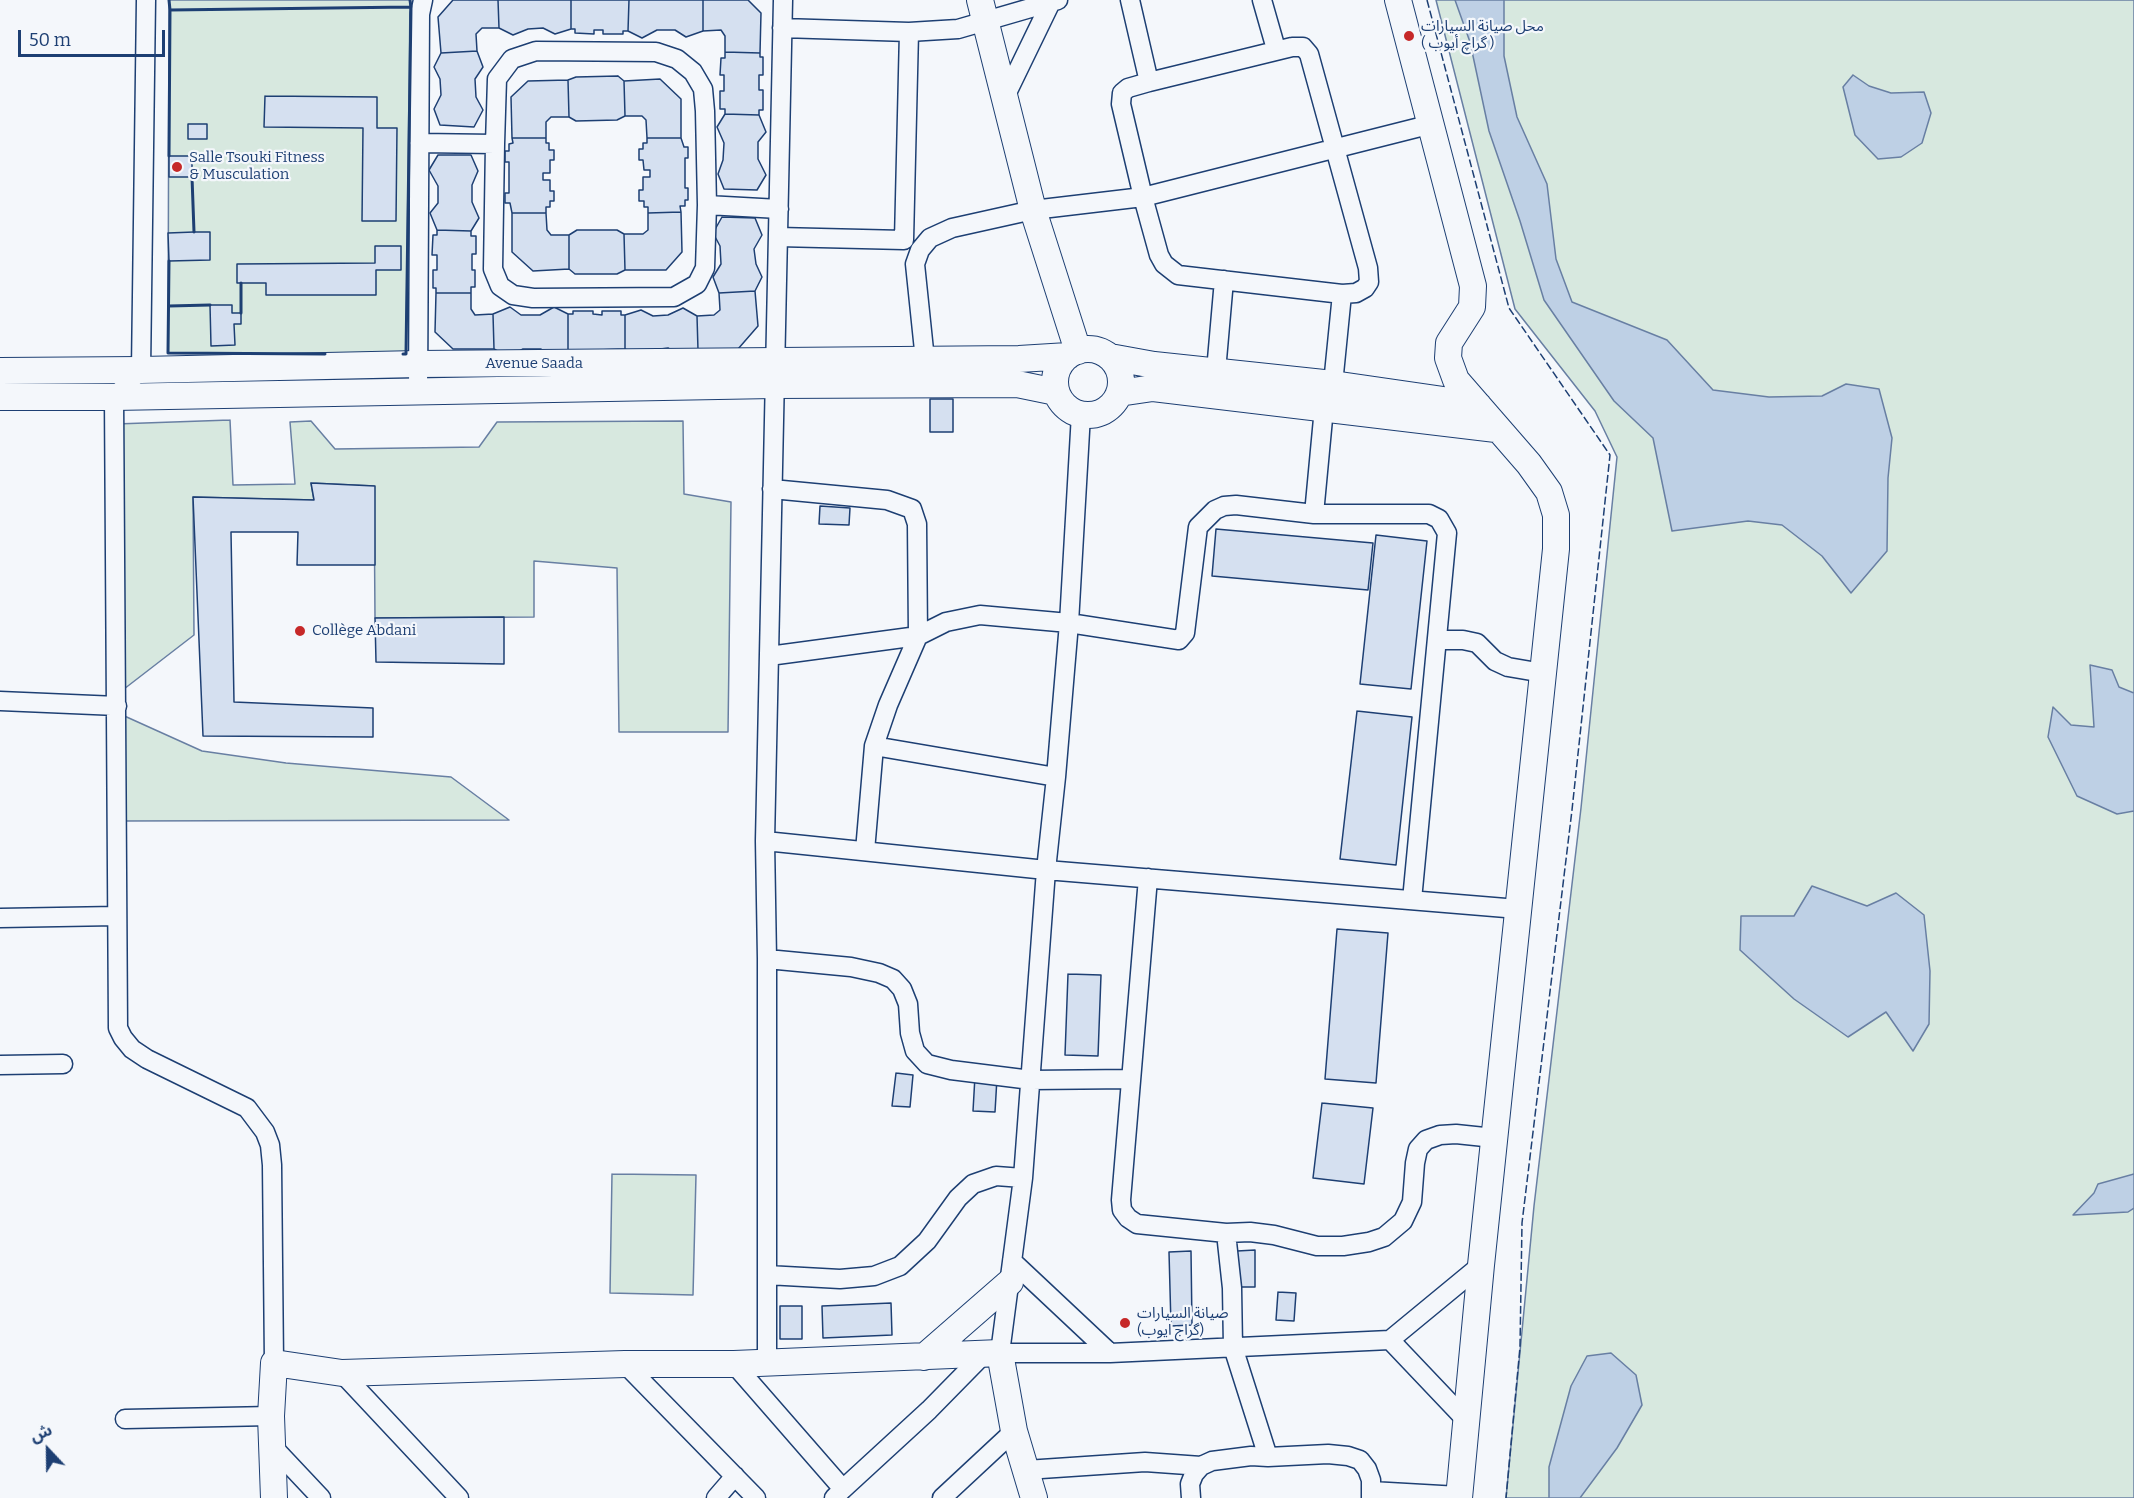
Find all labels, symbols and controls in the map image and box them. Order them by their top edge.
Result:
scale bar [21,18,168,56]
place label: محل صيانة السيارات ( گراچ أيوب ) [1421,18,1544,53]
text: 50 m [29,29,71,51]
marker: محل صيانة السيارات ( گراچ أيوب ) [1402,29,1416,43]
place label: Salle Tsouki Fitness & Musculation [189,149,325,184]
marker: Salle Tsouki Fitness & Musculation [170,160,184,174]
street label: Avenue Saada [485,355,583,373]
place label: Collège Abdani [312,622,416,640]
marker: Collège Abdani [293,624,307,638]
place label: صيانة السيارات (گراج ايوب) [1137,1305,1229,1340]
marker: صيانة السيارات (گراج ايوب) [1118,1316,1132,1330]
north arrow [18,1420,78,1480]
text: ش [27,1420,55,1446]

